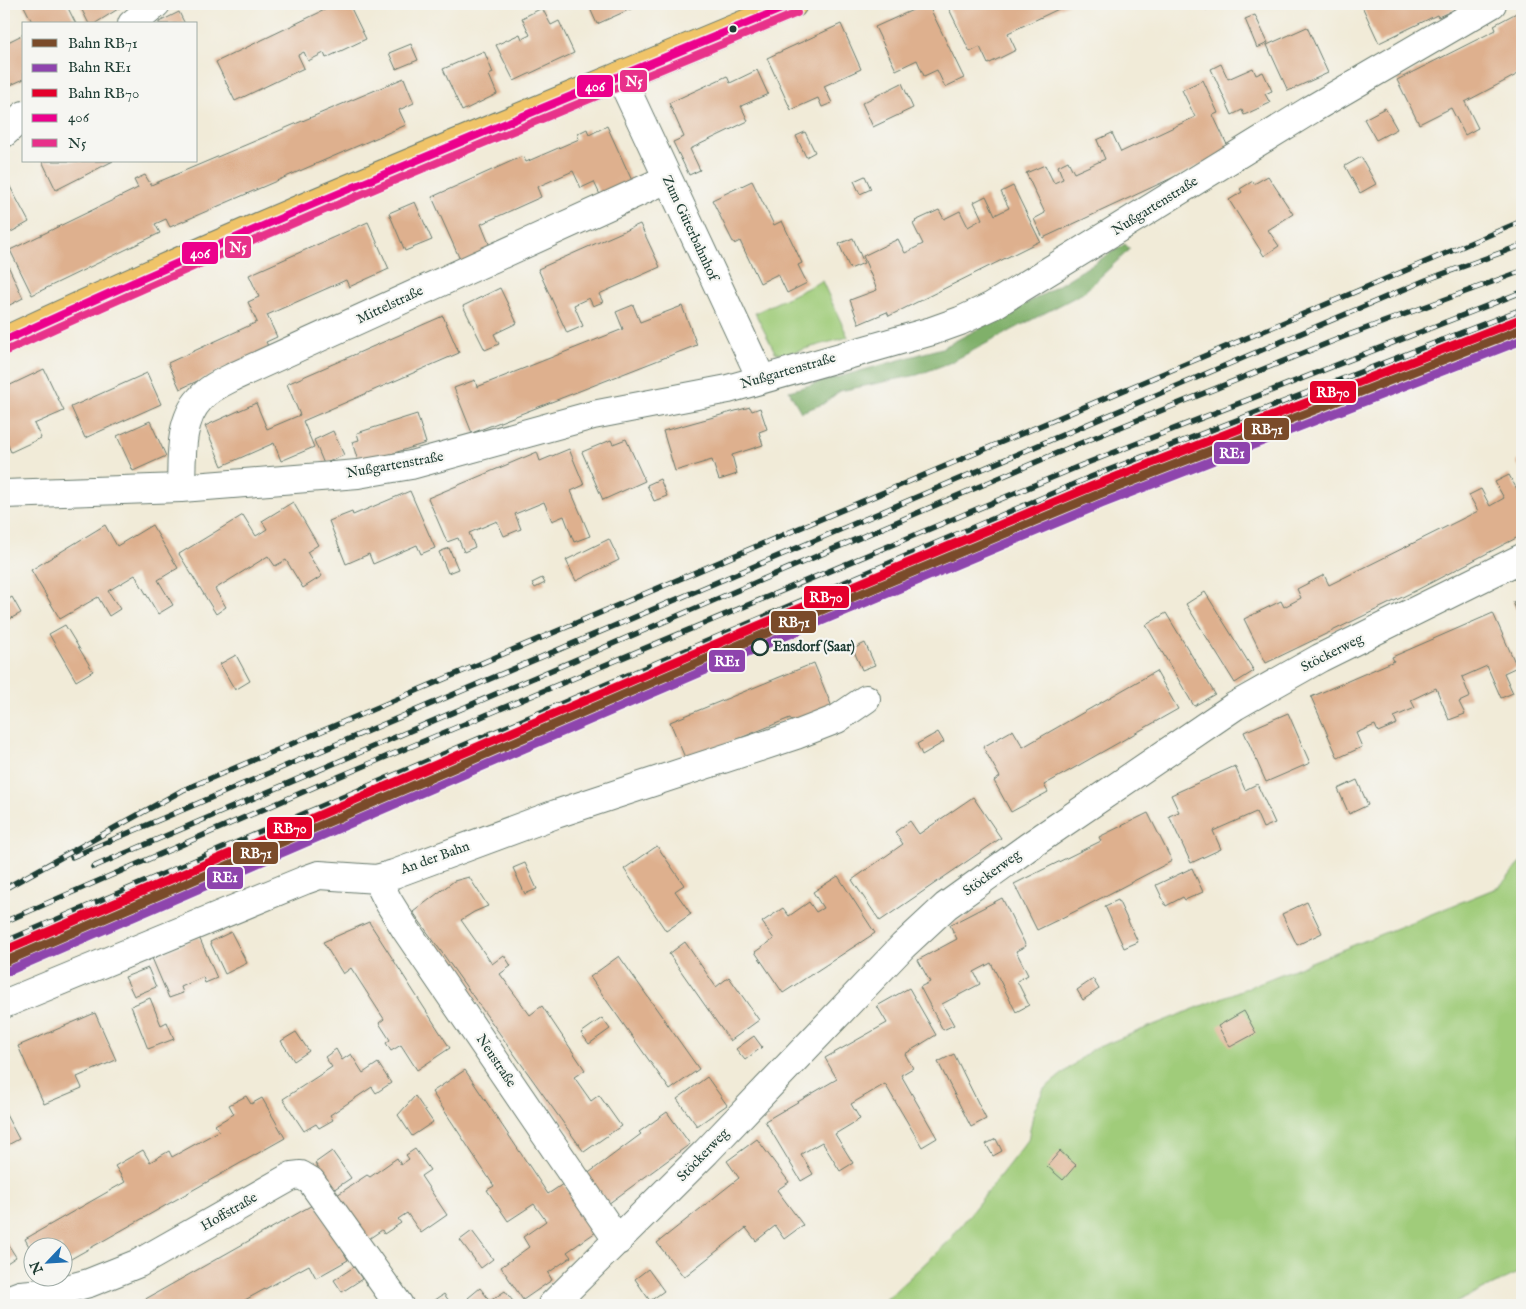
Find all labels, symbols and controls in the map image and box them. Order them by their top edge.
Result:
legend [22,22,198,162]
unlabelled marker [728,24,738,34]
text: Bahn RB71 [68,34,138,53]
text: Bahn RE1 [68,58,131,77]
line badge: N5 [619,69,648,93]
text: N5 [624,73,643,91]
line badge: 406 [576,74,614,98]
text: 406 [585,78,606,96]
text: Bahn RB70 [68,84,139,103]
text: 406 [68,108,90,127]
text: N5 [68,134,87,153]
street label: Zum Güterbahnhof [658,172,724,286]
street label: Nußgartenstraße [1109,172,1202,240]
line badge: N5 [224,235,252,259]
text: N5 [228,239,247,257]
line badge: 406 [181,241,219,265]
text: 406 [190,245,211,263]
street label: Mittelstraße [354,282,427,328]
street label: Nußgartenstraße [738,349,838,393]
line badge: RB70 [1309,380,1357,404]
text: RB70 [1316,384,1350,402]
line badge: RB71 [1243,417,1290,441]
text: RB71 [1251,421,1283,439]
line badge: RE1 [1213,441,1251,465]
text: RE1 [1219,445,1245,463]
street label: Nußgartenstraße [345,448,446,482]
line badge: RB70 [803,585,850,609]
text: RB70 [809,589,843,607]
line badge: RB71 [770,610,817,634]
text: RB71 [778,614,810,632]
street label: Stöckerweg [1298,629,1367,676]
marker: Ensdorf (Saar) [751,638,769,656]
place label: Ensdorf (Saar) [773,638,855,656]
line badge: RE1 [708,649,746,673]
text: RE1 [714,653,740,671]
line badge: RB70 [266,816,313,840]
text: RB70 [273,820,307,838]
street label: An der Bahn [397,837,473,879]
line badge: RB71 [232,841,279,865]
text: RB71 [240,845,272,863]
street label: Stöckerweg [959,846,1025,900]
line badge: RE1 [206,866,244,890]
text: RE1 [212,869,238,887]
street label: Neustraße [472,1031,521,1091]
street label: Stöckerweg [673,1124,733,1186]
street label: Hoffstraße [198,1188,261,1235]
north arrow [22,1236,72,1286]
text: N [26,1258,48,1277]

